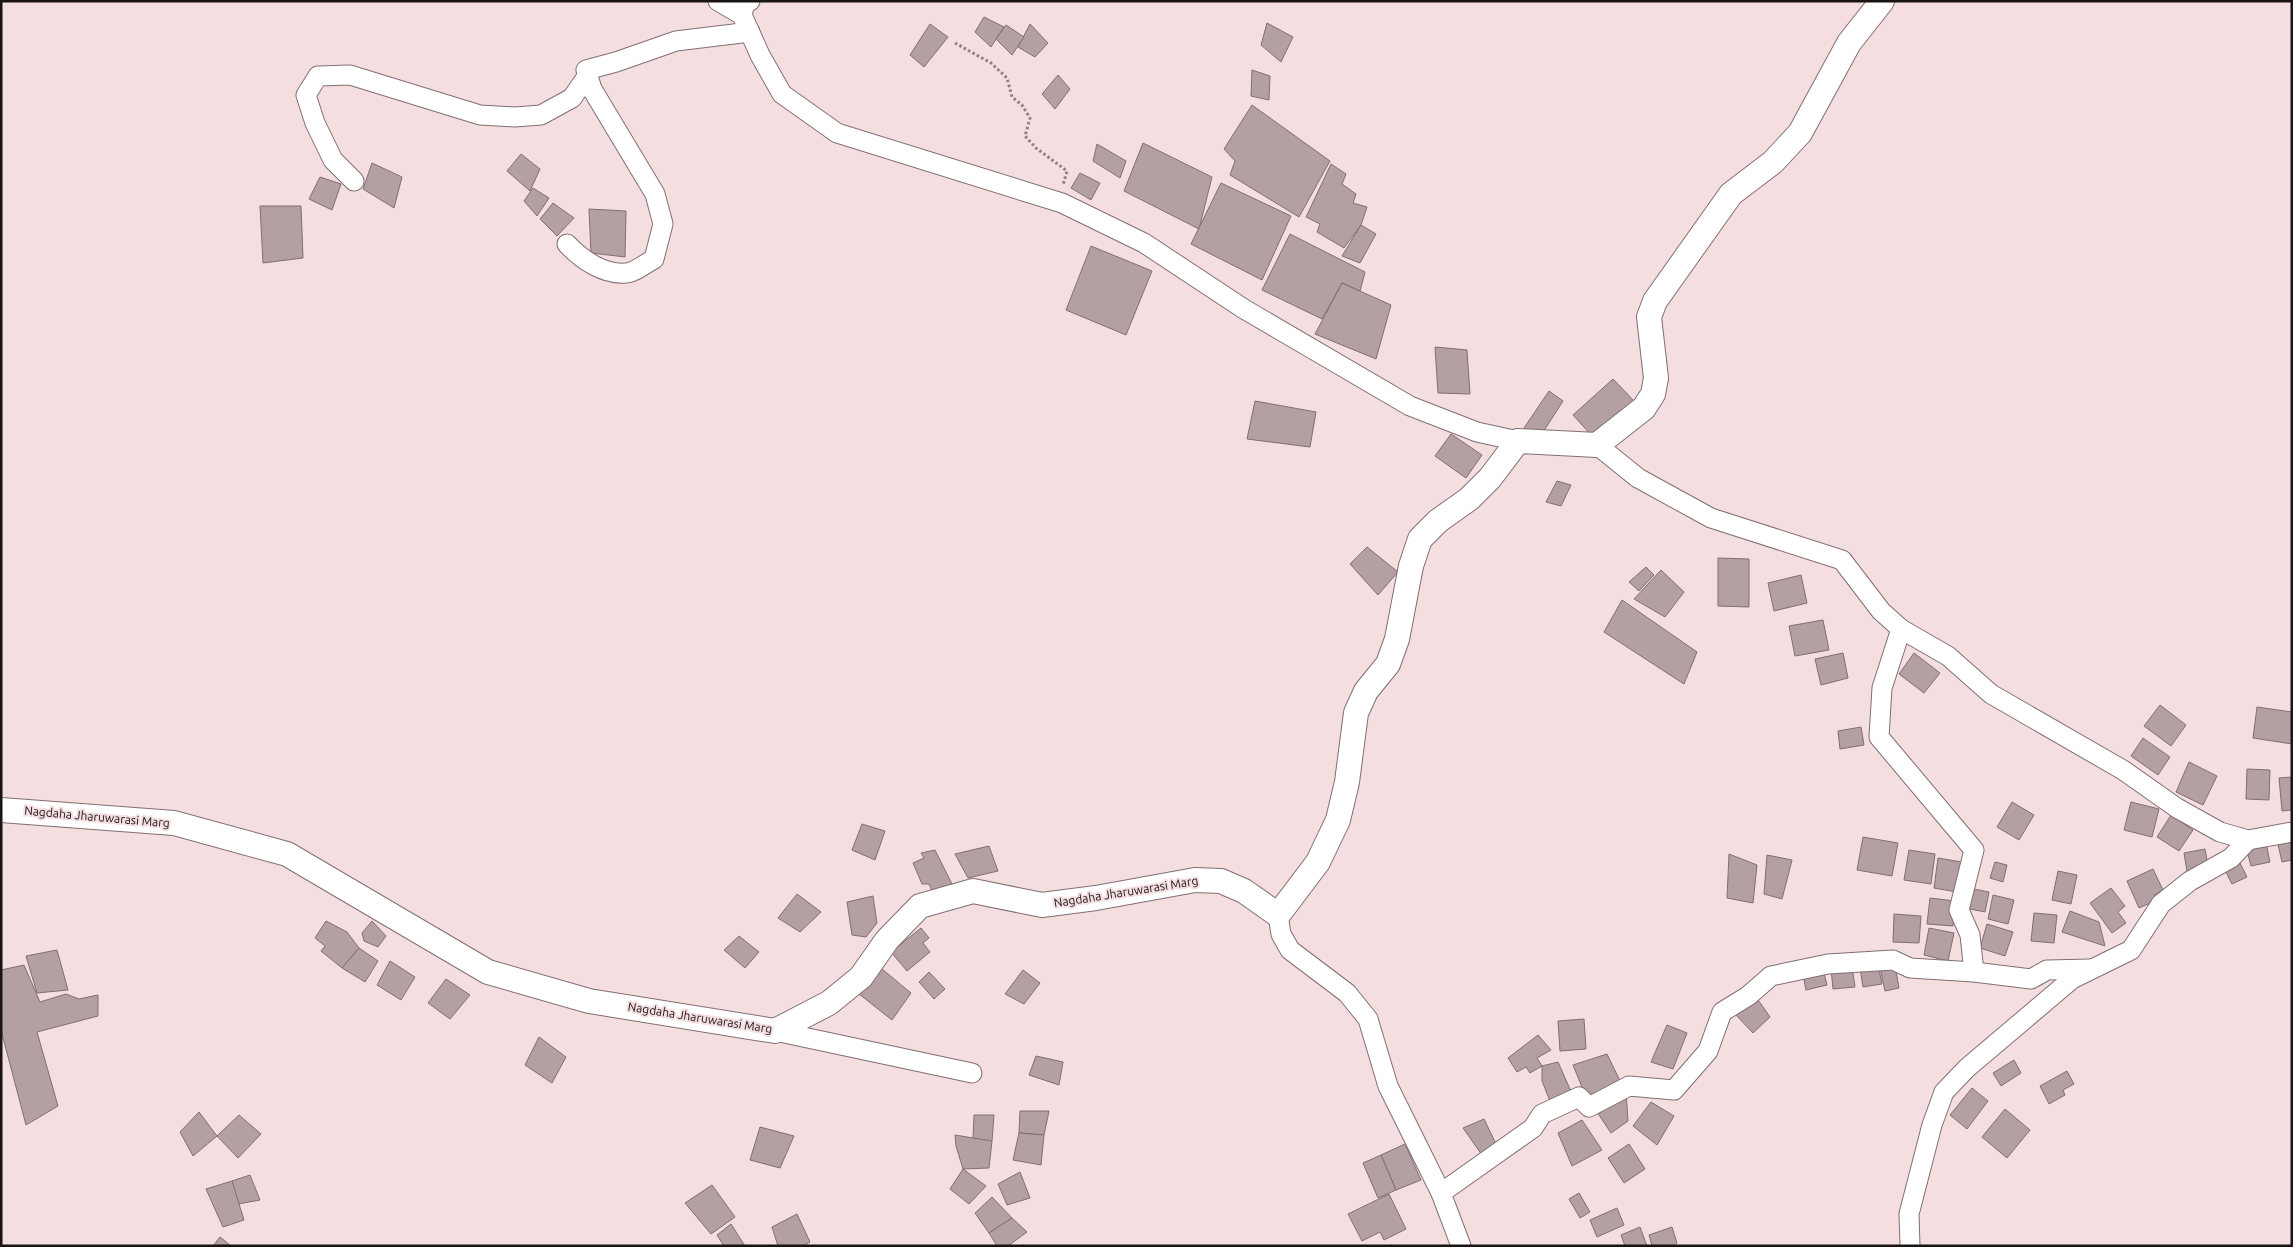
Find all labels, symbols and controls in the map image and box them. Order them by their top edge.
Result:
street label: Nagdaha Jharuwarasi Marg [24,804,170,829]
street label: Nagdaha Jharuwarasi Marg [1053,874,1199,909]
street label: Nagdaha Jharuwarasi Marg [627,1000,773,1035]

